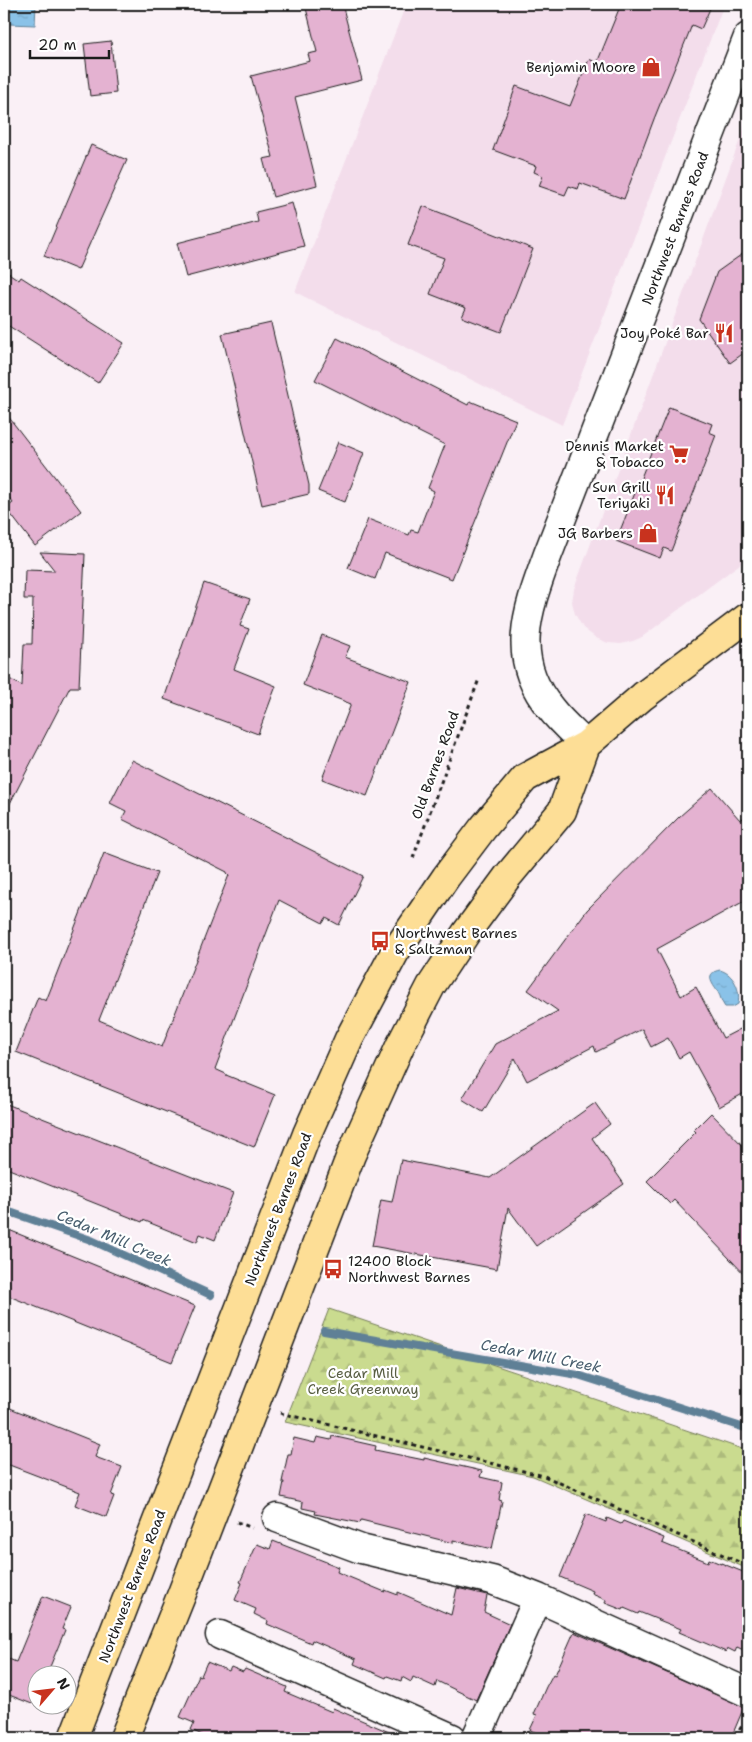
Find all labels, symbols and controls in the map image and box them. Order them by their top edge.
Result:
scale bar [30,28,109,60]
text: 20 m [38,35,77,55]
shop icon: Benjamin Moore [640,56,662,78]
place label: Benjamin Moore [526,58,636,76]
street label: Northwest Barnes Road [637,149,713,307]
restaurant icon: Joy Poké Bar [713,322,735,344]
place label: Joy Poké Bar [620,324,709,342]
place label: Dennis Market & Tobacco [565,437,664,471]
supermarket icon: Dennis Market & Tobacco [668,443,690,465]
place label: Sun Grill Teriyaki [592,478,651,512]
restaurant icon: Sun Grill Teriyaki [654,484,676,506]
shop icon: JG Barbers [637,522,659,544]
place label: JG Barbers [558,524,633,542]
street label: Old Barnes Road [407,708,463,822]
place label: Northwest Barnes & Saltzman [395,924,518,958]
bus stop icon: Northwest Barnes & Saltzman [369,930,391,952]
street label: Northwest Barnes Road [240,1130,316,1288]
water label: Cedar Mill Creek [54,1205,175,1271]
place label: 12400 Block Northwest Barnes [348,1252,471,1286]
bus stop icon: 12400 Block Northwest Barnes [322,1258,344,1280]
water label: Cedar Mill Creek [479,1335,603,1378]
park label: Cedar Mill Creek Greenway [307,1364,419,1398]
street label: Northwest Barnes Road [94,1507,170,1665]
north arrow [28,1664,78,1714]
text: N [53,1675,74,1693]

